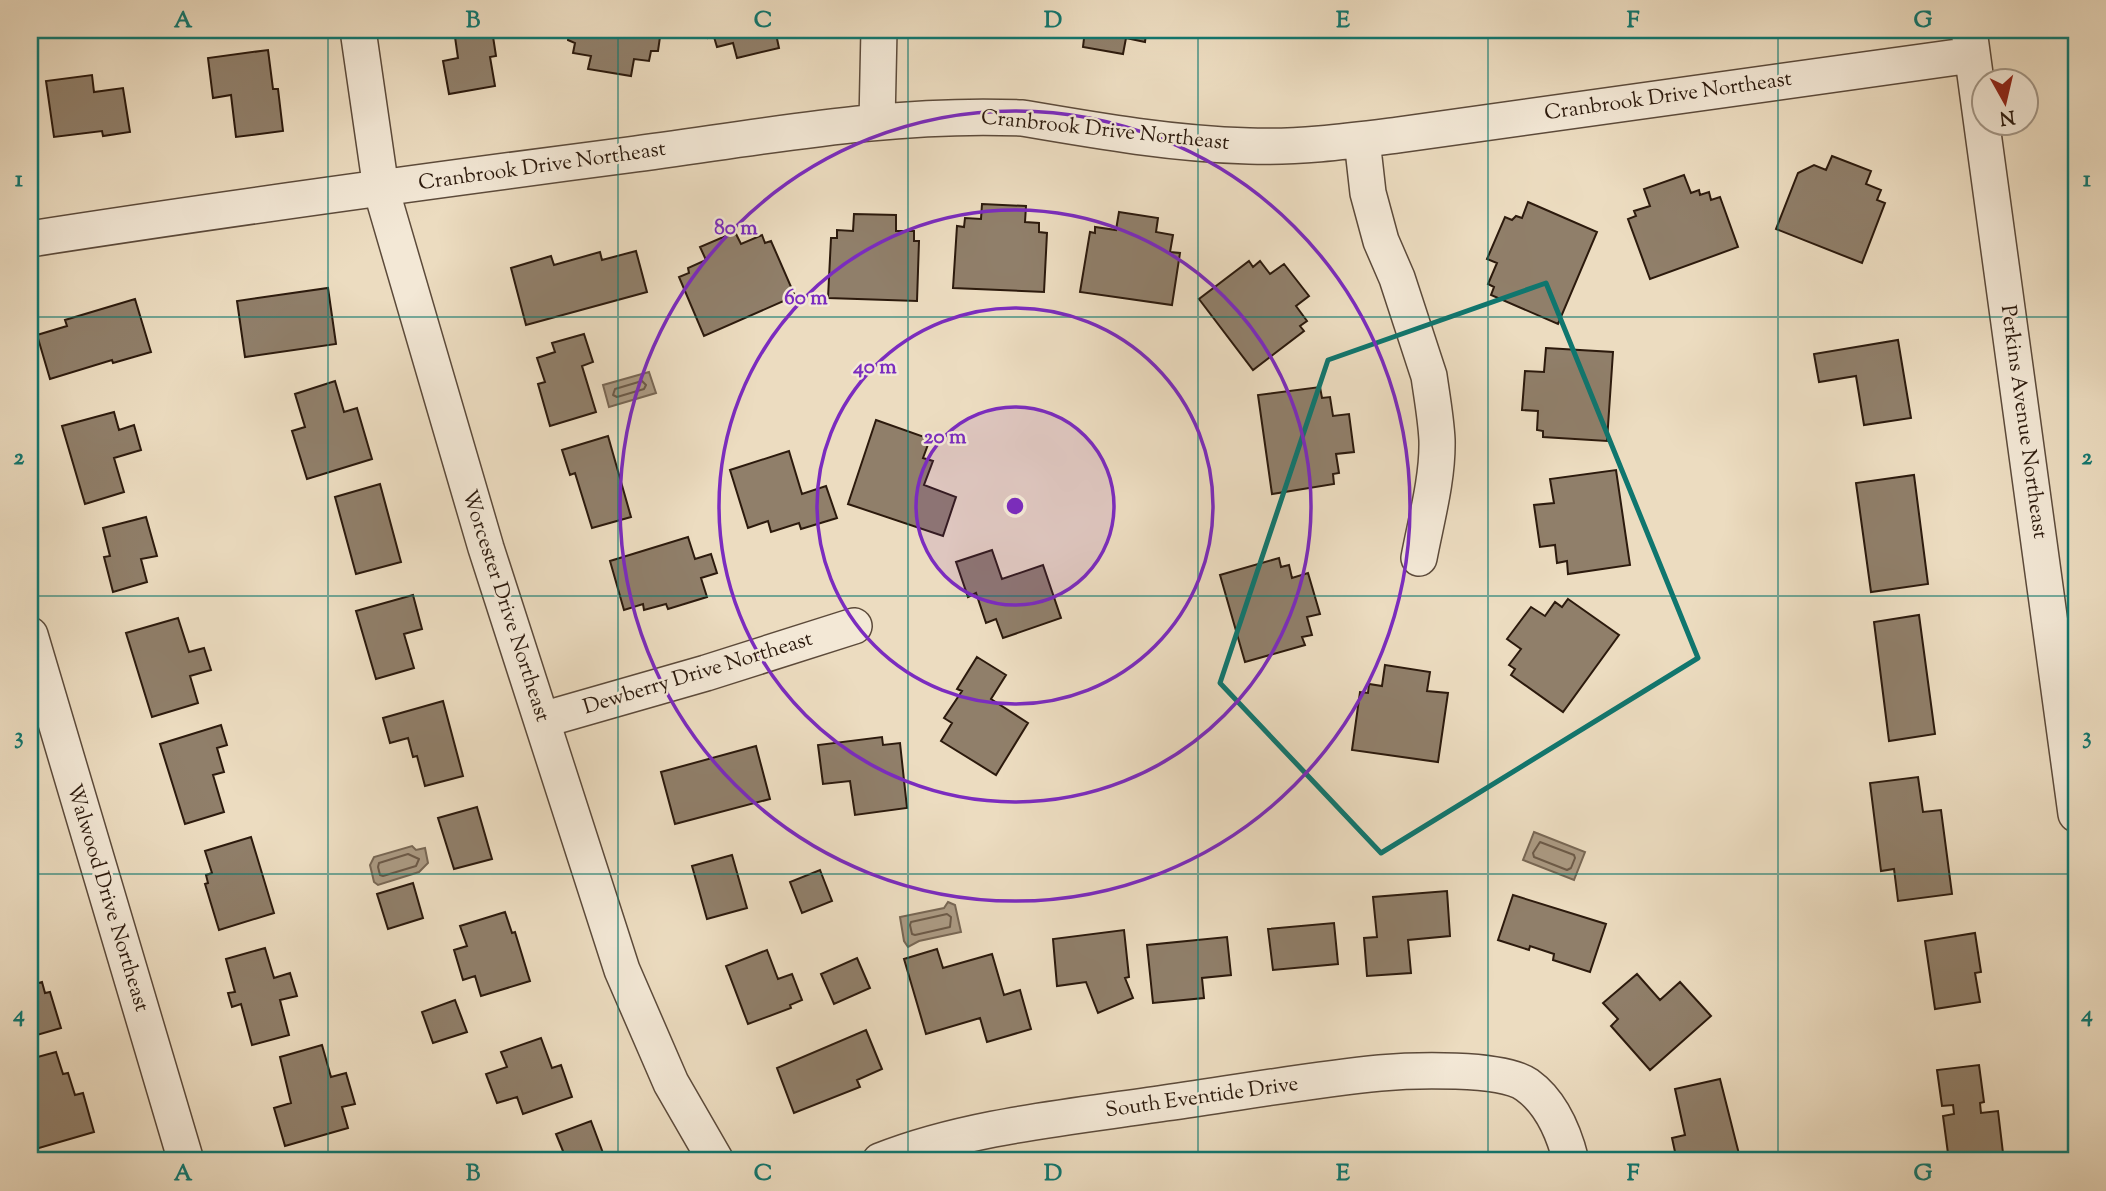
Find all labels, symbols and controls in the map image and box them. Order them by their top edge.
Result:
text: A [174,5,193,38]
text: B [466,5,481,38]
text: C [754,5,772,38]
text: D [1044,5,1062,38]
text: E [1336,5,1350,38]
text: F [1627,5,1640,38]
text: G [1914,5,1933,38]
street label: Cranbrook Drive Northeast [1542,65,1794,129]
north arrow [1969,66,2039,136]
text: N [1998,102,2016,131]
street label: Cranbrook Drive Northeast [979,103,1231,159]
street label: Cranbrook Drive Northeast [416,135,668,199]
text: 1 [15,164,23,197]
text: 1 [2083,164,2091,197]
text: 80 m [714,214,758,244]
text: 60 m [784,284,828,314]
street label: Perkins Avenue Northeast [1992,303,2054,541]
text: 40 m [852,353,897,383]
text: 20 m [924,423,967,453]
text: 2 [14,442,25,475]
text: 2 [2082,442,2093,475]
street label: Worcester Drive Northeast [453,486,557,726]
centre of rings [1003,494,1027,518]
street label: Dewberry Drive Northeast [580,625,816,723]
text: 3 [14,721,24,754]
text: 3 [2082,721,2092,754]
street label: Walwood Drive Northeast [58,780,156,1016]
text: 4 [12,999,25,1032]
text: 4 [2080,999,2093,1032]
street label: South Eventide Drive [1104,1070,1300,1126]
text: A [174,1158,193,1191]
text: B [466,1158,481,1191]
text: C [754,1158,772,1191]
text: D [1044,1158,1062,1191]
text: E [1336,1158,1350,1191]
text: F [1627,1158,1640,1191]
text: G [1914,1158,1933,1191]

